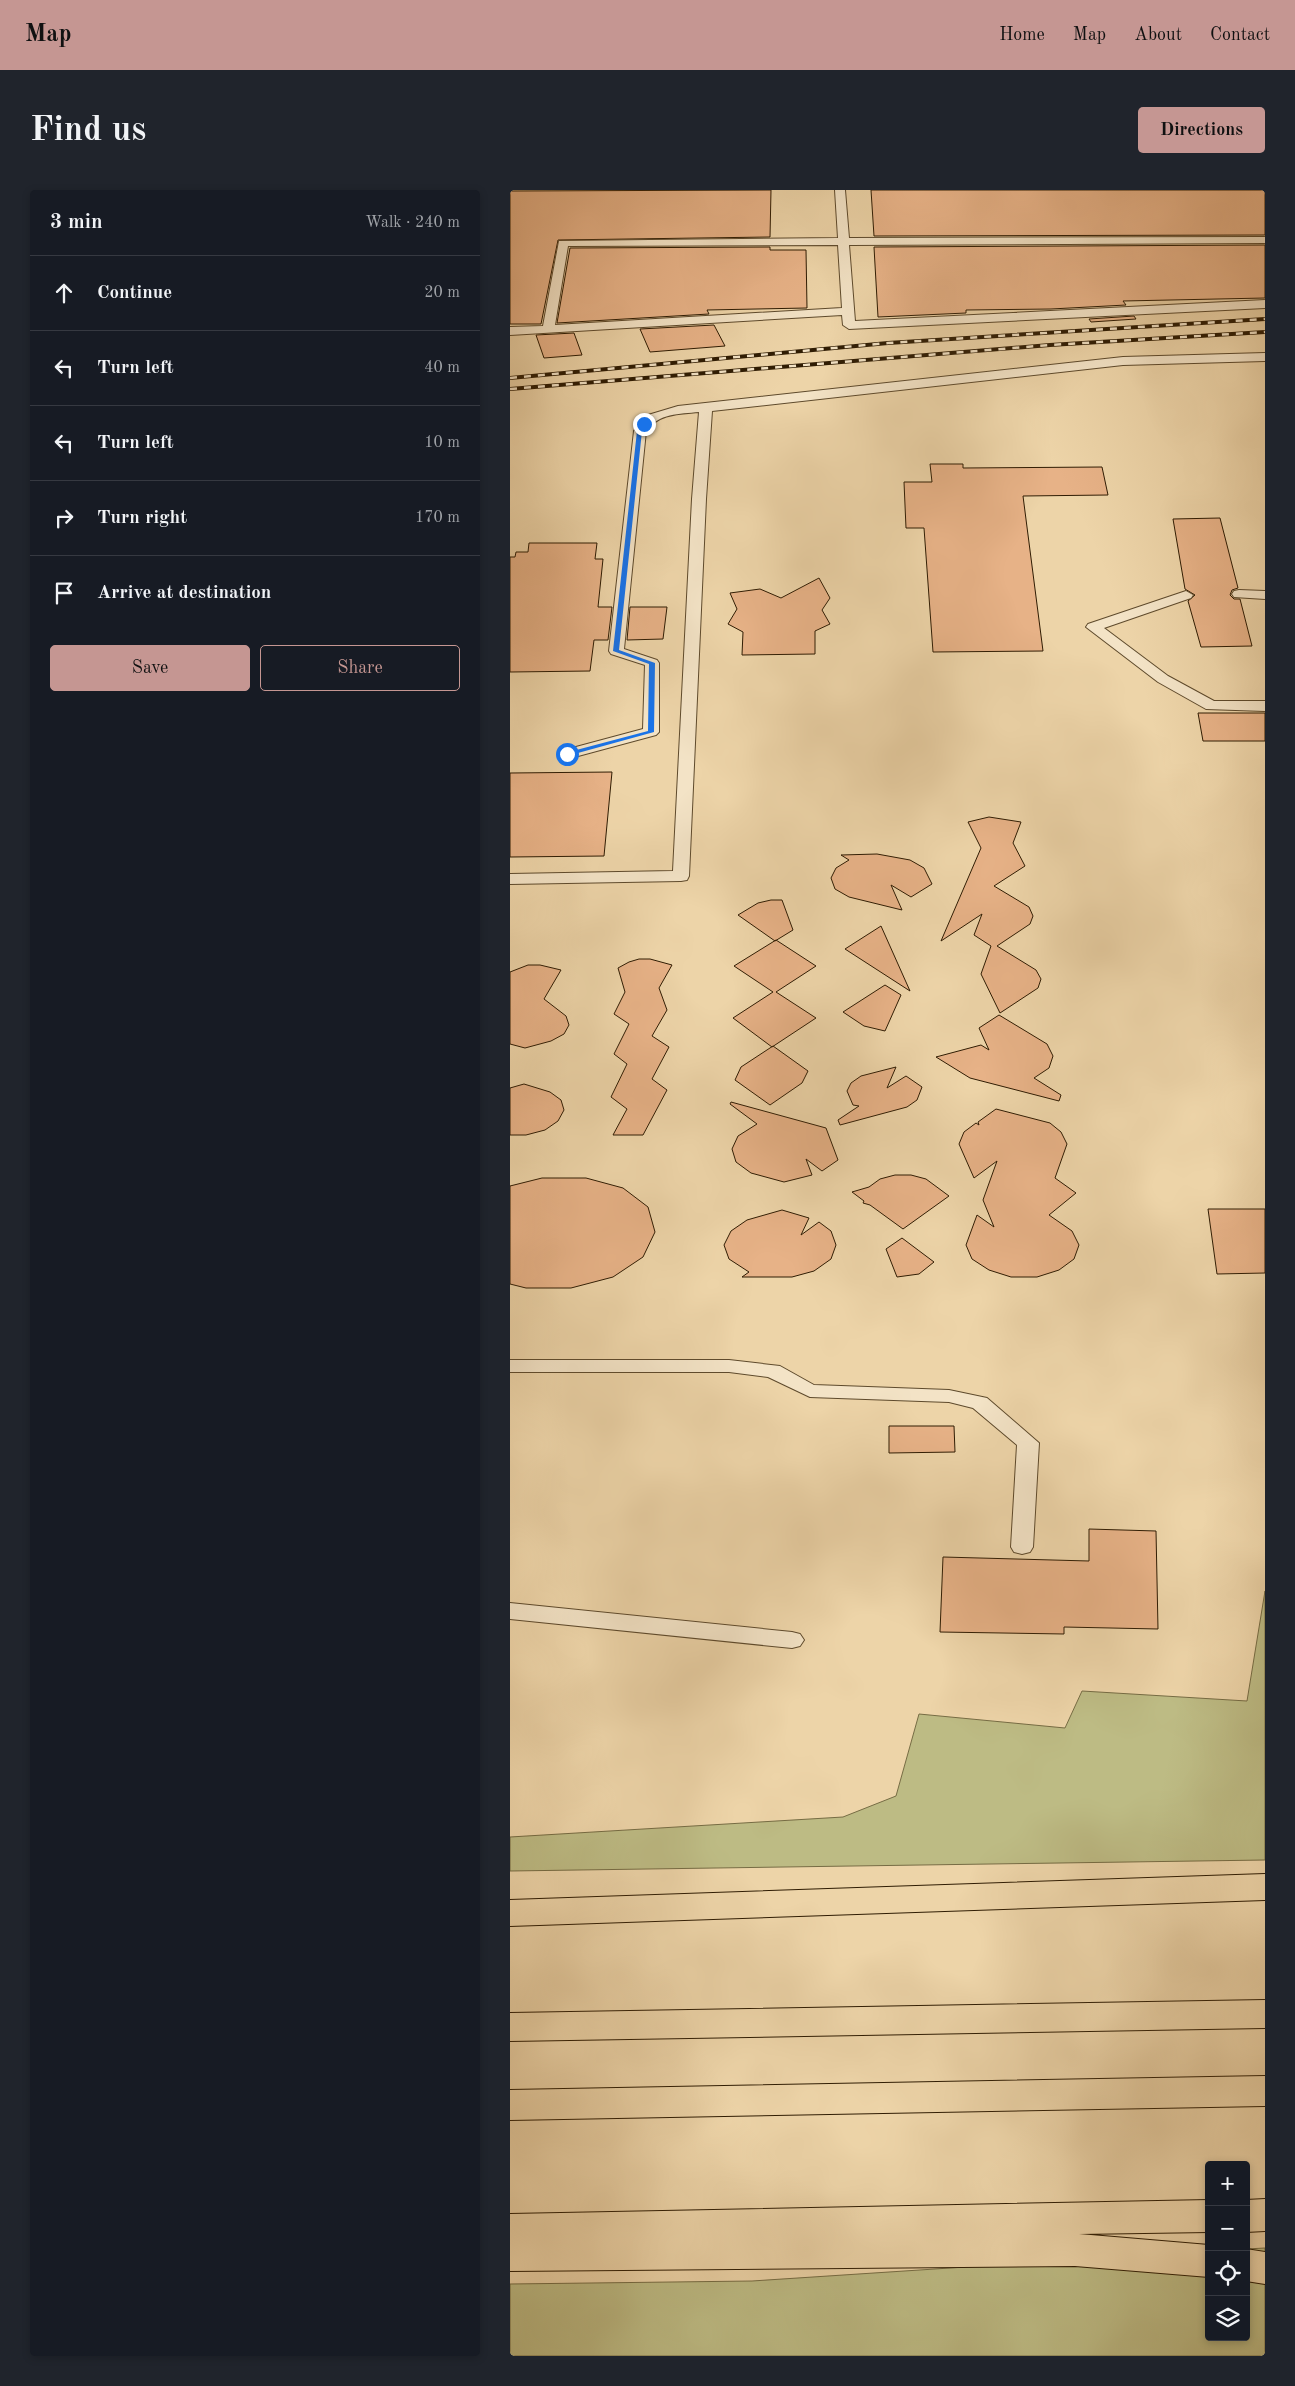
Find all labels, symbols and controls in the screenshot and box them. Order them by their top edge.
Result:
text: Map [25,23,72,47]
text: Home [999,26,1045,44]
text: Map [1073,26,1106,44]
text: About [1134,26,1182,44]
text: Contact [1210,26,1270,44]
button: Directions [1138,107,1265,153]
text: Find us [30,113,146,148]
text: 3 min [50,212,103,233]
text: Walk · 240 m [365,215,460,231]
icon: ahead [50,279,78,307]
text: Continue [97,284,172,303]
text: 20 m [424,285,460,301]
icon: left [50,354,78,382]
text: Turn left [97,359,174,378]
text: 40 m [424,360,460,376]
route end [633,413,656,436]
icon: left [50,429,78,457]
text: Turn left [97,434,174,453]
text: 10 m [424,435,460,451]
icon: right [50,504,78,532]
text: Turn right [97,509,187,528]
text: 170 m [415,510,460,526]
icon: arrive [50,579,78,607]
text: Arrive at destination [97,584,271,603]
button: Save [50,645,250,691]
button: Share [260,645,460,691]
route start [556,743,579,766]
map controls [1205,2161,1250,2341]
button: + [1205,2161,1250,2206]
button: − [1205,2206,1250,2251]
button: locate [1205,2251,1250,2296]
button: layers [1205,2296,1250,2341]

